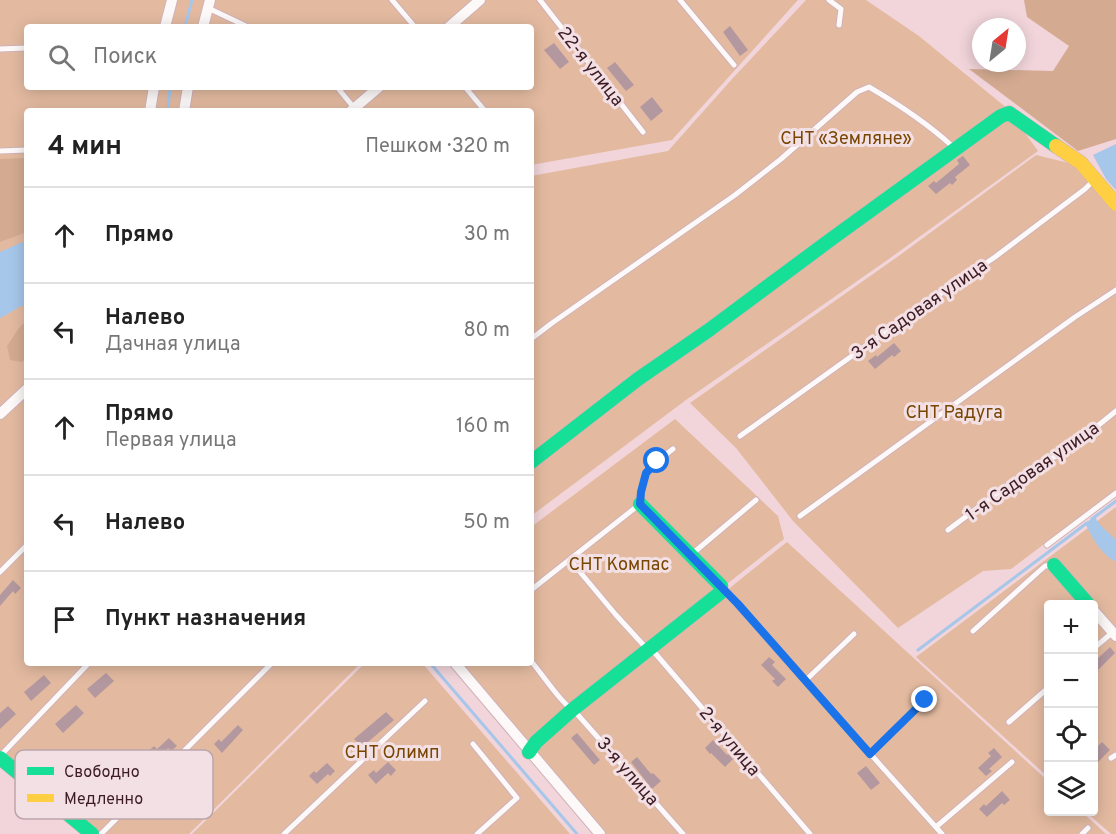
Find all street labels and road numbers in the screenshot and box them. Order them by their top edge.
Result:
street label: 22-я улица [551,22,628,111]
street label: 3-я Садовая улица [847,255,992,366]
street label: 1-я Садовая улица [962,418,1104,527]
street label: 2-я улица [693,702,765,782]
street label: 3-я улица [591,733,663,811]

